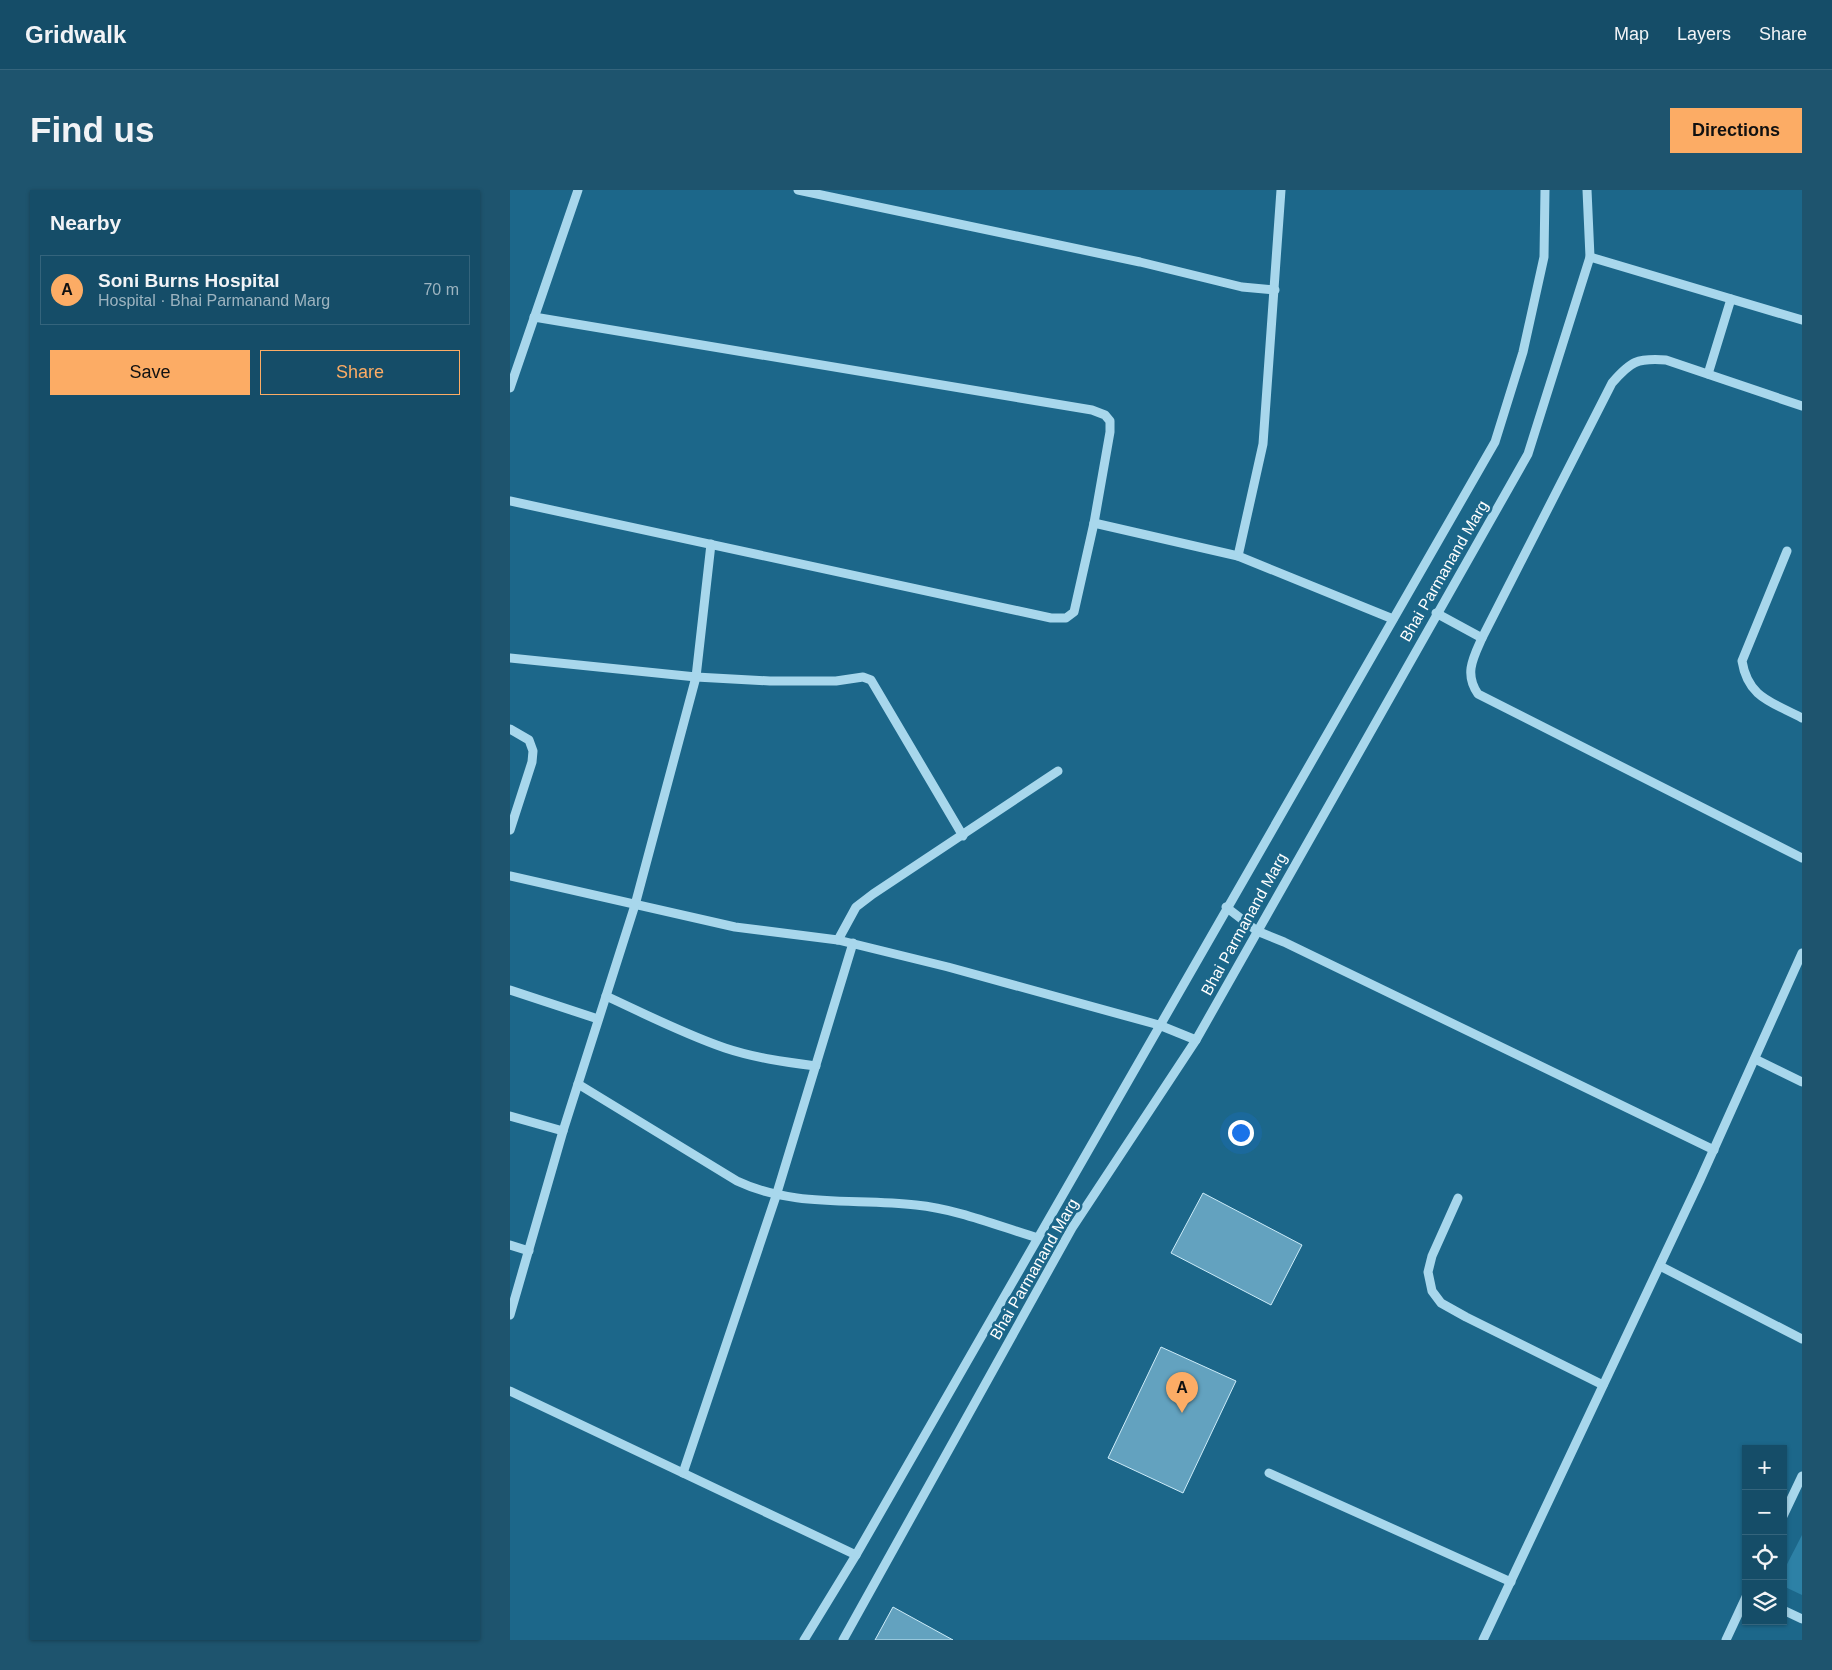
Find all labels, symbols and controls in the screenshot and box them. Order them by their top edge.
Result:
text: Gridwalk [25,21,126,48]
text: Map [1614,24,1649,44]
text: Layers [1677,24,1731,44]
text: Share [1759,24,1807,44]
button: Directions [1670,108,1802,153]
text: Find us [30,110,154,149]
text: Nearby [50,211,121,234]
text: Soni Burns Hospital [98,270,280,291]
text: A [61,281,73,298]
text: 70 m [423,281,459,298]
text: Hospital · Bhai Parmanand Marg [98,292,330,309]
button: Save [50,350,250,395]
button: Share [260,350,460,395]
street label: Bhai Parmanand Marg [1397,497,1491,645]
street label: Bhai Parmanand Marg [1198,850,1290,998]
your location [1228,1120,1254,1146]
street label: Bhai Parmanand Marg [987,1195,1081,1343]
pin: A [1166,1372,1198,1413]
map controls [1742,1445,1787,1625]
button: + [1742,1445,1787,1490]
button: − [1742,1490,1787,1535]
button: locate [1742,1535,1787,1580]
button: layers [1742,1580,1787,1625]

